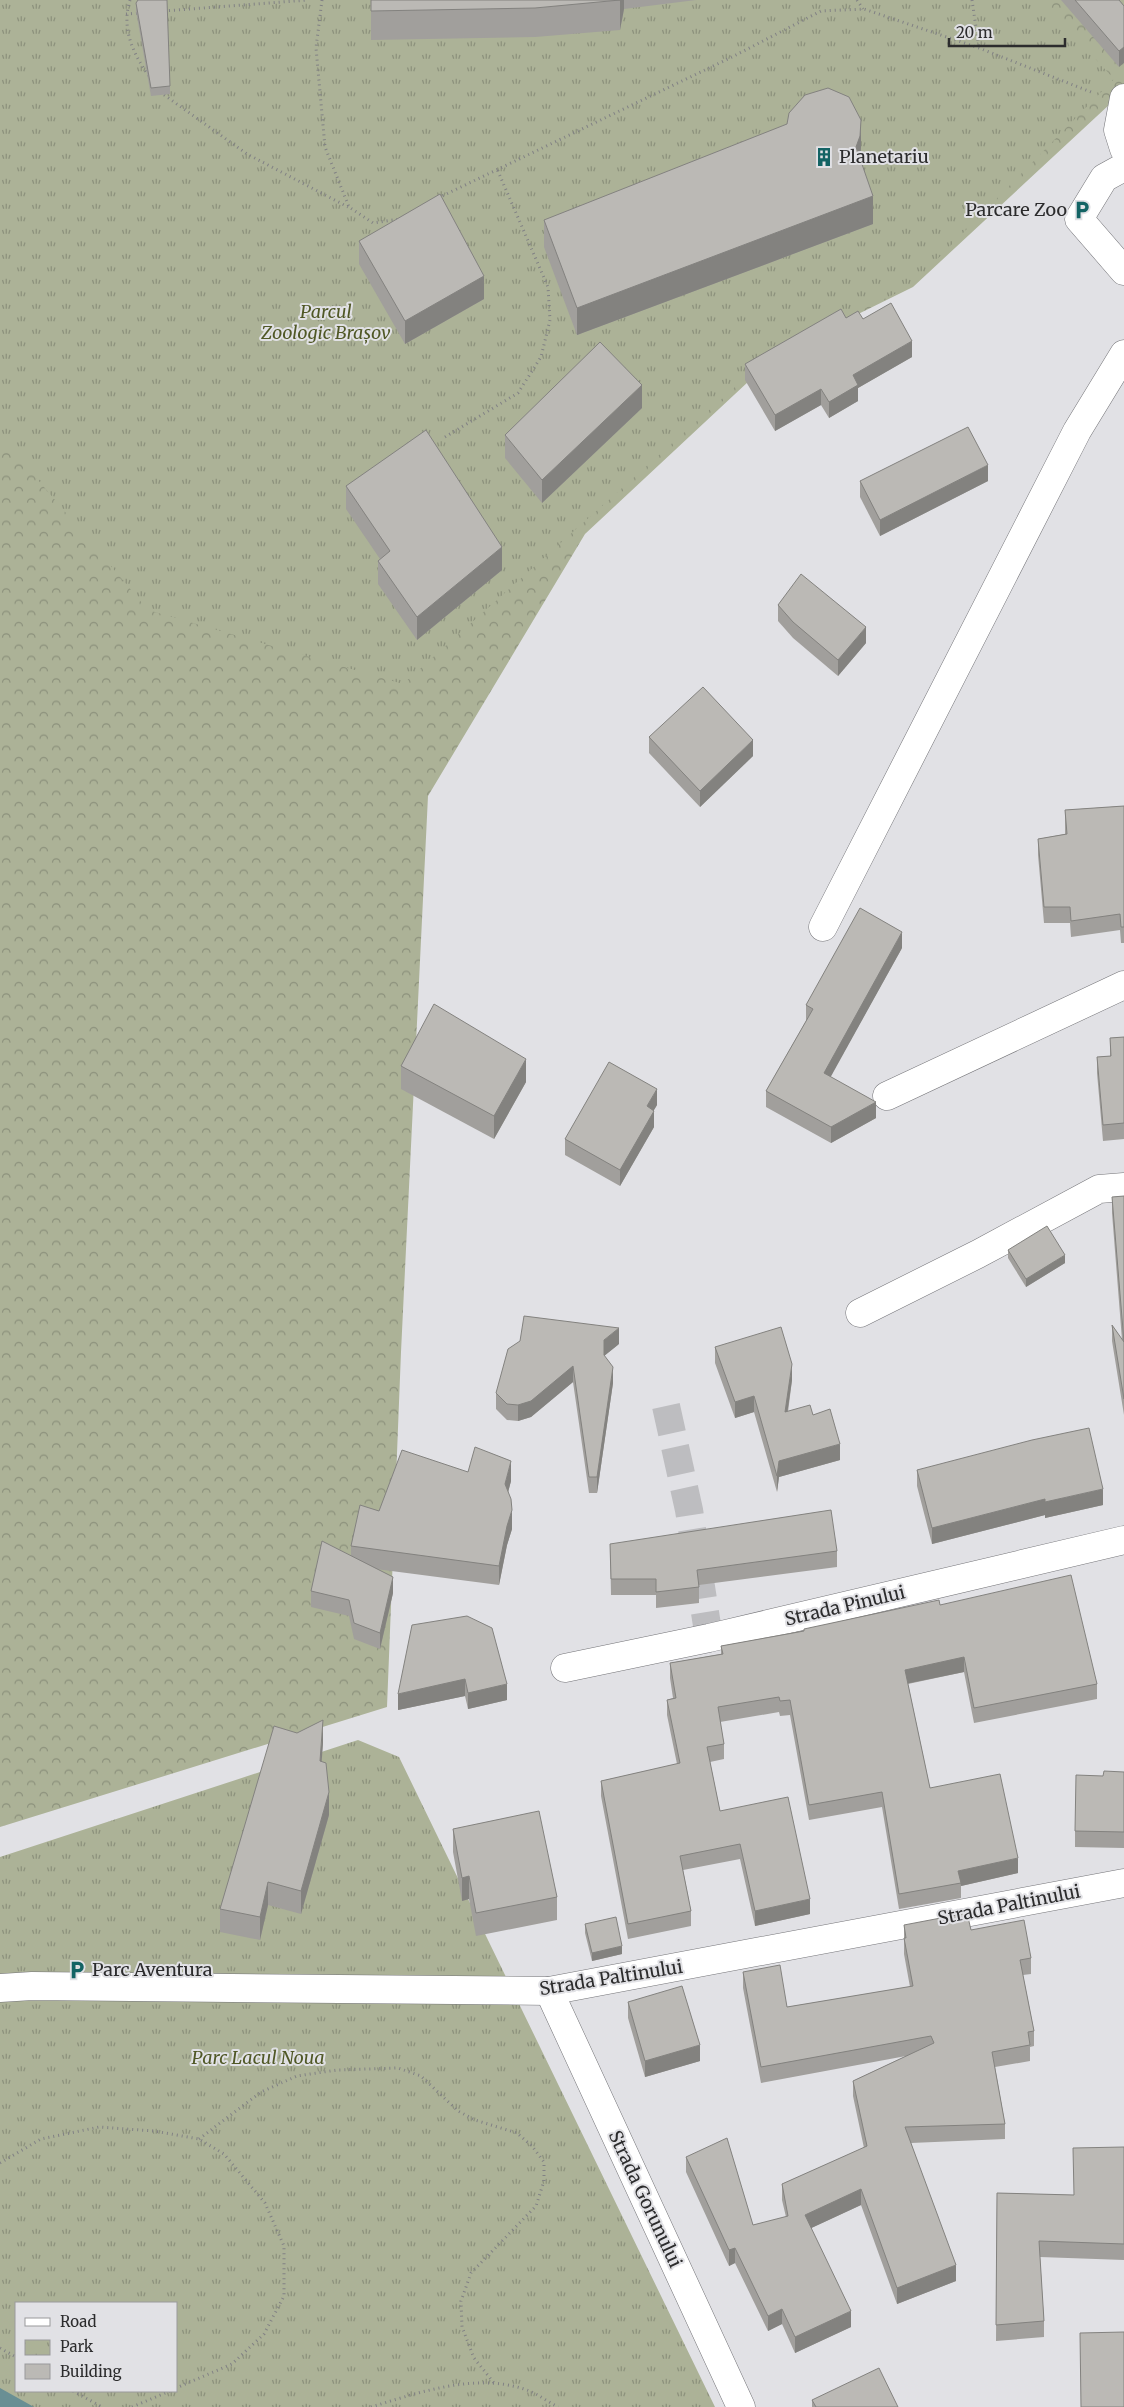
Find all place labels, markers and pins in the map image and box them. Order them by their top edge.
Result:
place label: Planetariu [839,145,929,168]
building icon: Planetariu [813,146,835,168]
place label: Parcare Zoo [965,198,1067,221]
parking icon: Parcare Zoo [1071,199,1093,221]
place label: Parc Aventura [92,1958,213,1981]
parking icon: Parc Aventura [66,1959,88,1981]

